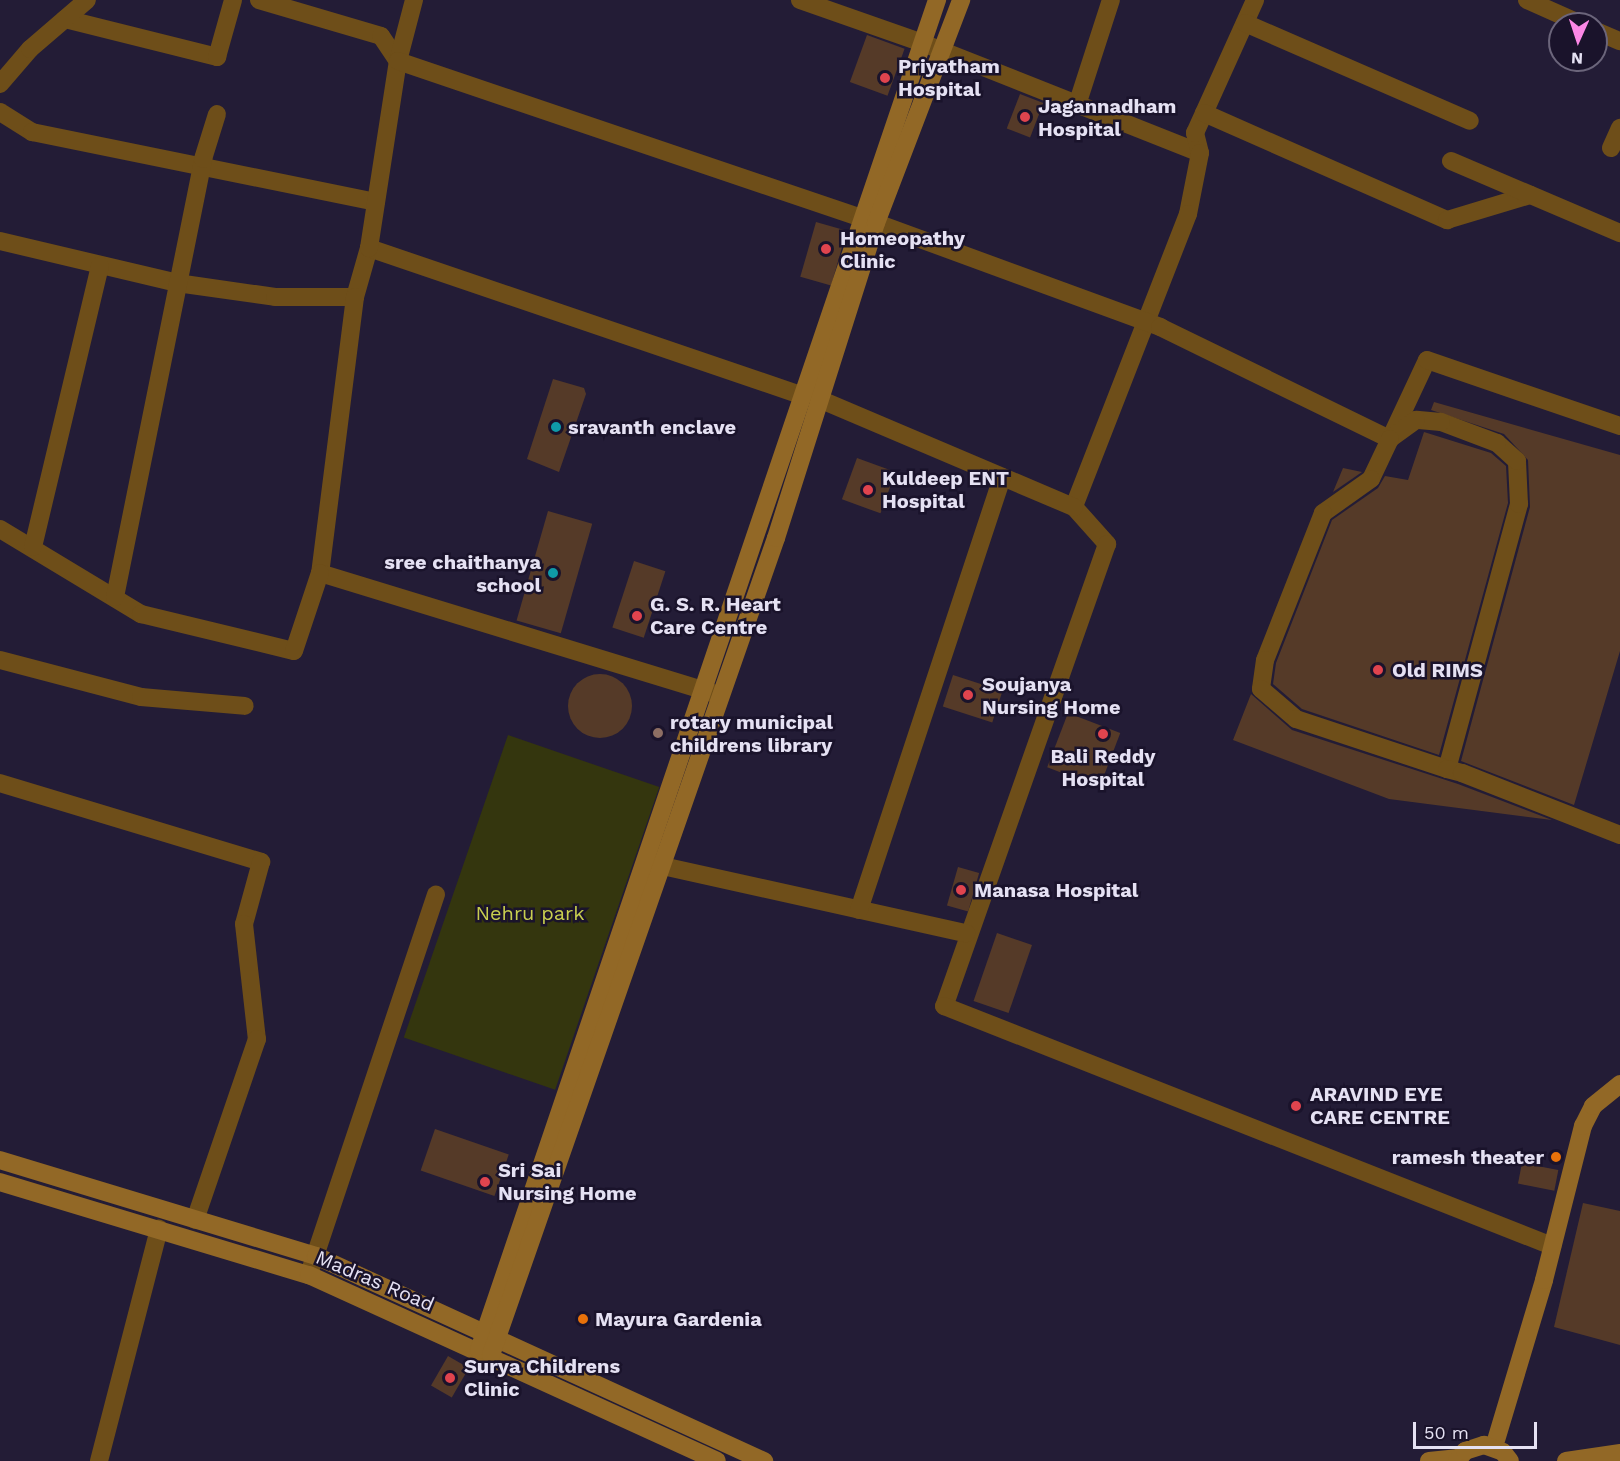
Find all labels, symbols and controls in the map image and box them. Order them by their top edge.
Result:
north arrow [1548,12,1608,72]
text: N [1571,49,1584,68]
place label: Priyatham Hospital [898,54,1000,101]
marker: Priyatham Hospital [876,69,894,87]
place label: Jagannadham Hospital [1038,94,1176,141]
marker: Jagannadham Hospital [1016,108,1034,126]
place label: Homeopathy Clinic [840,226,965,273]
marker: Homeopathy Clinic [817,240,835,258]
place label: sravanth enclave [568,415,736,439]
marker: sravanth enclave [549,420,563,434]
place label: Kuldeep ENT Hospital [882,466,1009,513]
marker: Kuldeep ENT Hospital [859,481,877,499]
place label: sree chaithanya school [384,550,541,597]
marker: sree chaithanya school [546,566,560,580]
place label: G. S. R. Heart Care Centre [650,592,781,639]
marker: G. S. R. Heart Care Centre [628,607,646,625]
place label: Old RIMS [1392,658,1483,682]
marker: Old RIMS [1369,661,1387,679]
place label: Soujanya Nursing Home [982,672,1121,719]
marker: Soujanya Nursing Home [959,686,977,704]
place label: rotary municipal childrens library [670,710,834,757]
marker: Bali Reddy Hospital [1094,725,1112,743]
marker: rotary municipal childrens library [651,726,665,740]
place label: Bali Reddy Hospital [1051,745,1155,792]
place label: Manasa Hospital [974,878,1138,902]
marker: Manasa Hospital [952,881,970,899]
park label: Nehru park [475,901,585,925]
place label: ARAVIND EYE CARE CENTRE [1310,1082,1450,1129]
marker: ARAVIND EYE CARE CENTRE [1287,1097,1305,1115]
place label: ramesh theater [1392,1145,1544,1169]
marker: ramesh theater [1549,1150,1563,1164]
place label: Sri Sai Nursing Home [498,1158,637,1205]
marker: Sri Sai Nursing Home [476,1173,494,1191]
street label: Madras Road [312,1245,438,1317]
place label: Mayura Gardenia [595,1307,762,1331]
marker: Mayura Gardenia [576,1312,590,1326]
place label: Surya Childrens Clinic [464,1354,620,1401]
marker: Surya Childrens Clinic [441,1369,459,1387]
scale bar [1416,1410,1540,1448]
text: 50 m [1424,1422,1469,1443]

